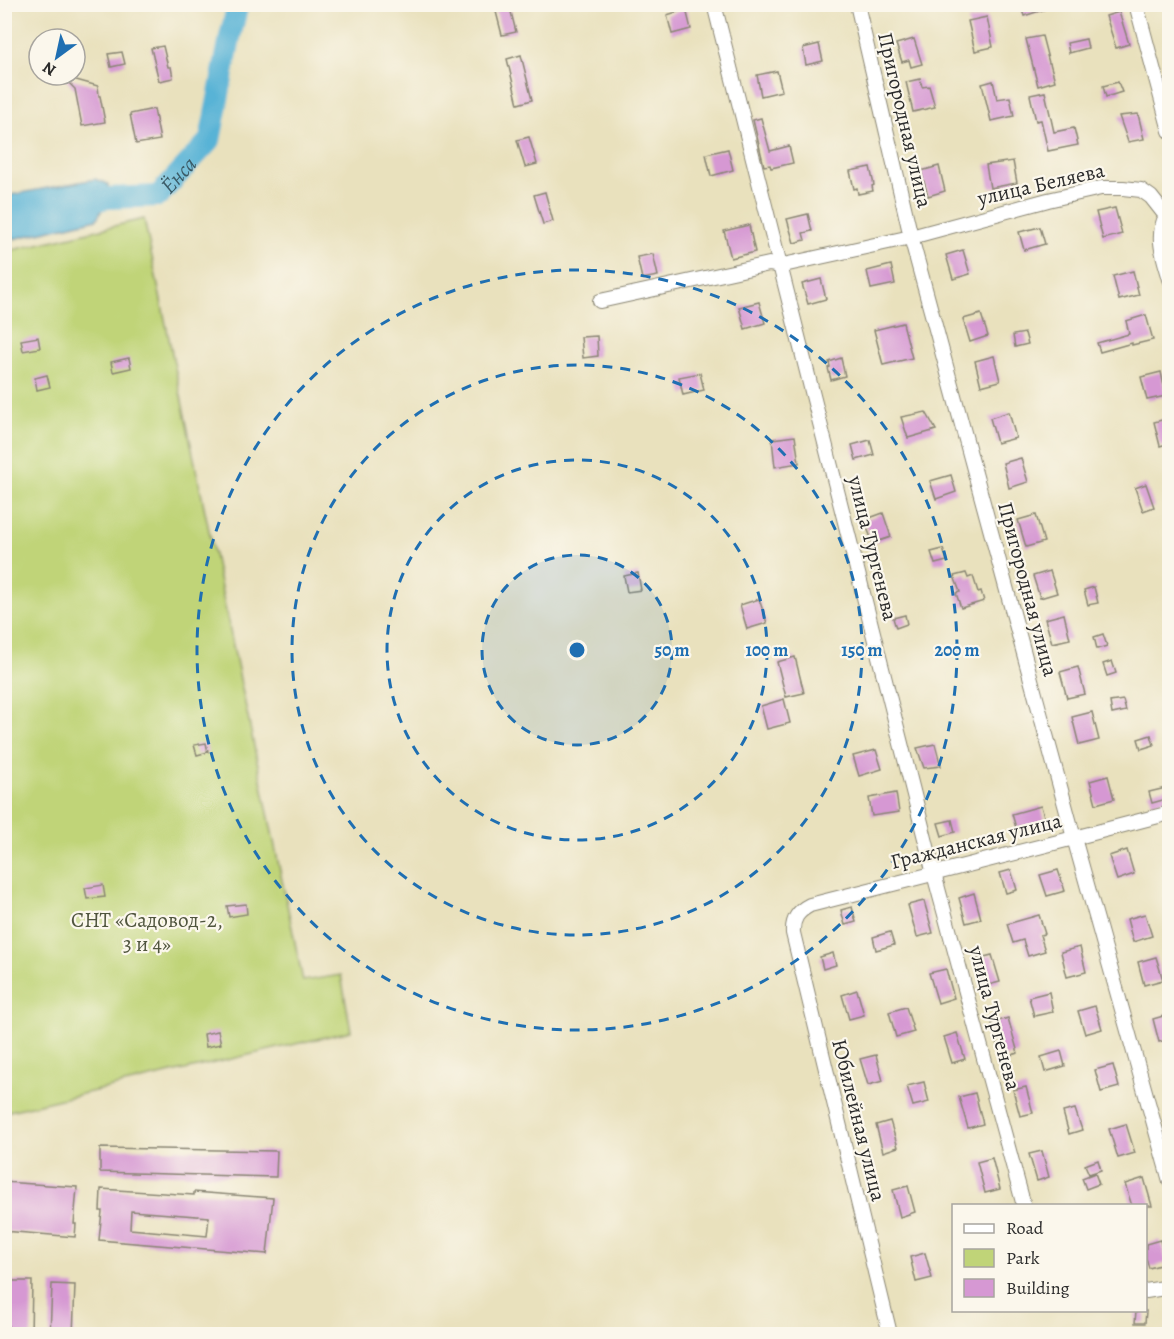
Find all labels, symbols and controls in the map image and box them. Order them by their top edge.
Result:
north arrow [27,27,87,87]
street label: Пригородная улица [871,29,939,211]
text: N [38,56,60,81]
water label: Ёнса [154,150,204,200]
street label: улица Беляева [974,156,1108,212]
street label: улица Тургенева [841,472,905,624]
street label: Пригородная улица [991,499,1065,680]
text: 50 m [655,638,689,662]
text: 100 m [746,638,788,662]
text: 150 m [841,638,883,662]
text: 200 m [934,638,980,662]
centre of rings [567,640,587,660]
street label: Гражданская улица [888,806,1065,876]
park label: СНТ «Садовод-2, 3 и 4» [71,906,223,958]
street label: улица Тургенева [962,942,1028,1094]
street label: Юбилейная улица [825,1036,893,1204]
legend [952,1204,1147,1312]
text: Road [1006,1216,1044,1240]
text: Park [1006,1246,1040,1270]
text: Building [1006,1276,1070,1300]

